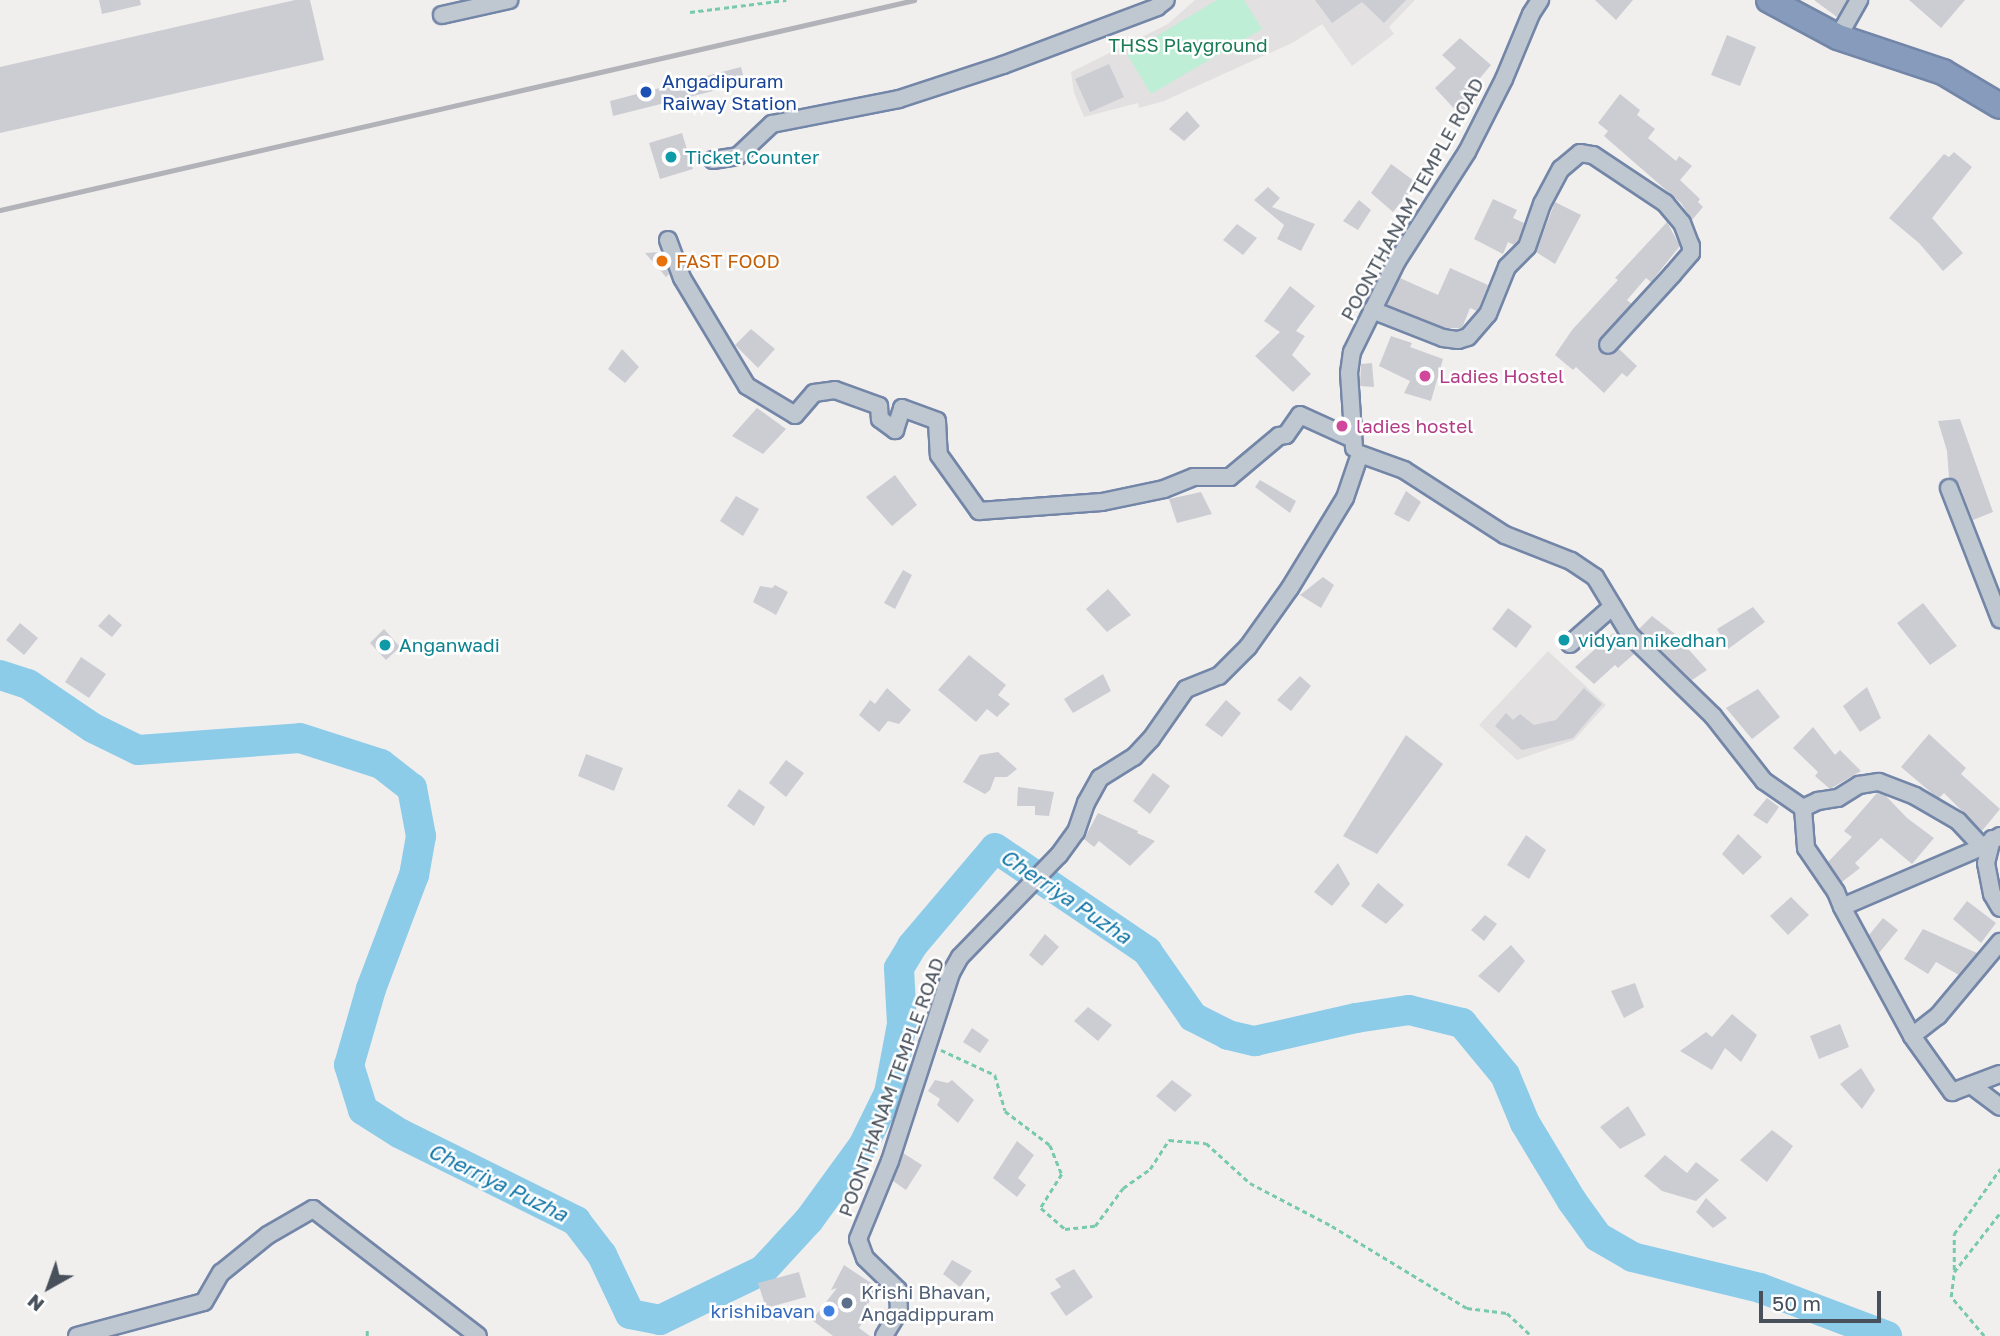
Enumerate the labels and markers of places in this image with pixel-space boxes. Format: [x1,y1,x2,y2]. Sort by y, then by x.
place label: Angadipuram Raiway Station [662,70,797,114]
marker: Angadipuram Raiway Station [636,82,656,102]
place label: Ticket Counter [685,146,819,168]
marker: Ticket Counter [663,149,679,165]
place label: FAST FOOD [676,250,780,272]
marker: FAST FOOD [654,253,670,269]
place label: Ladies Hostel [1439,365,1564,387]
marker: Ladies Hostel [1417,368,1433,384]
place label: ladies hostel [1356,415,1473,437]
marker: ladies hostel [1334,418,1350,434]
place label: vidyan nikedhan [1578,629,1727,651]
marker: vidyan nikedhan [1556,632,1572,648]
place label: Anganwadi [399,634,500,656]
marker: Anganwadi [377,637,393,653]
place label: Krishi Bhavan, Angadippuram [861,1281,994,1325]
marker: Krishi Bhavan, Angadippuram [839,1295,855,1311]
place label: krishibavan [710,1300,815,1322]
marker: krishibavan [821,1303,837,1319]

